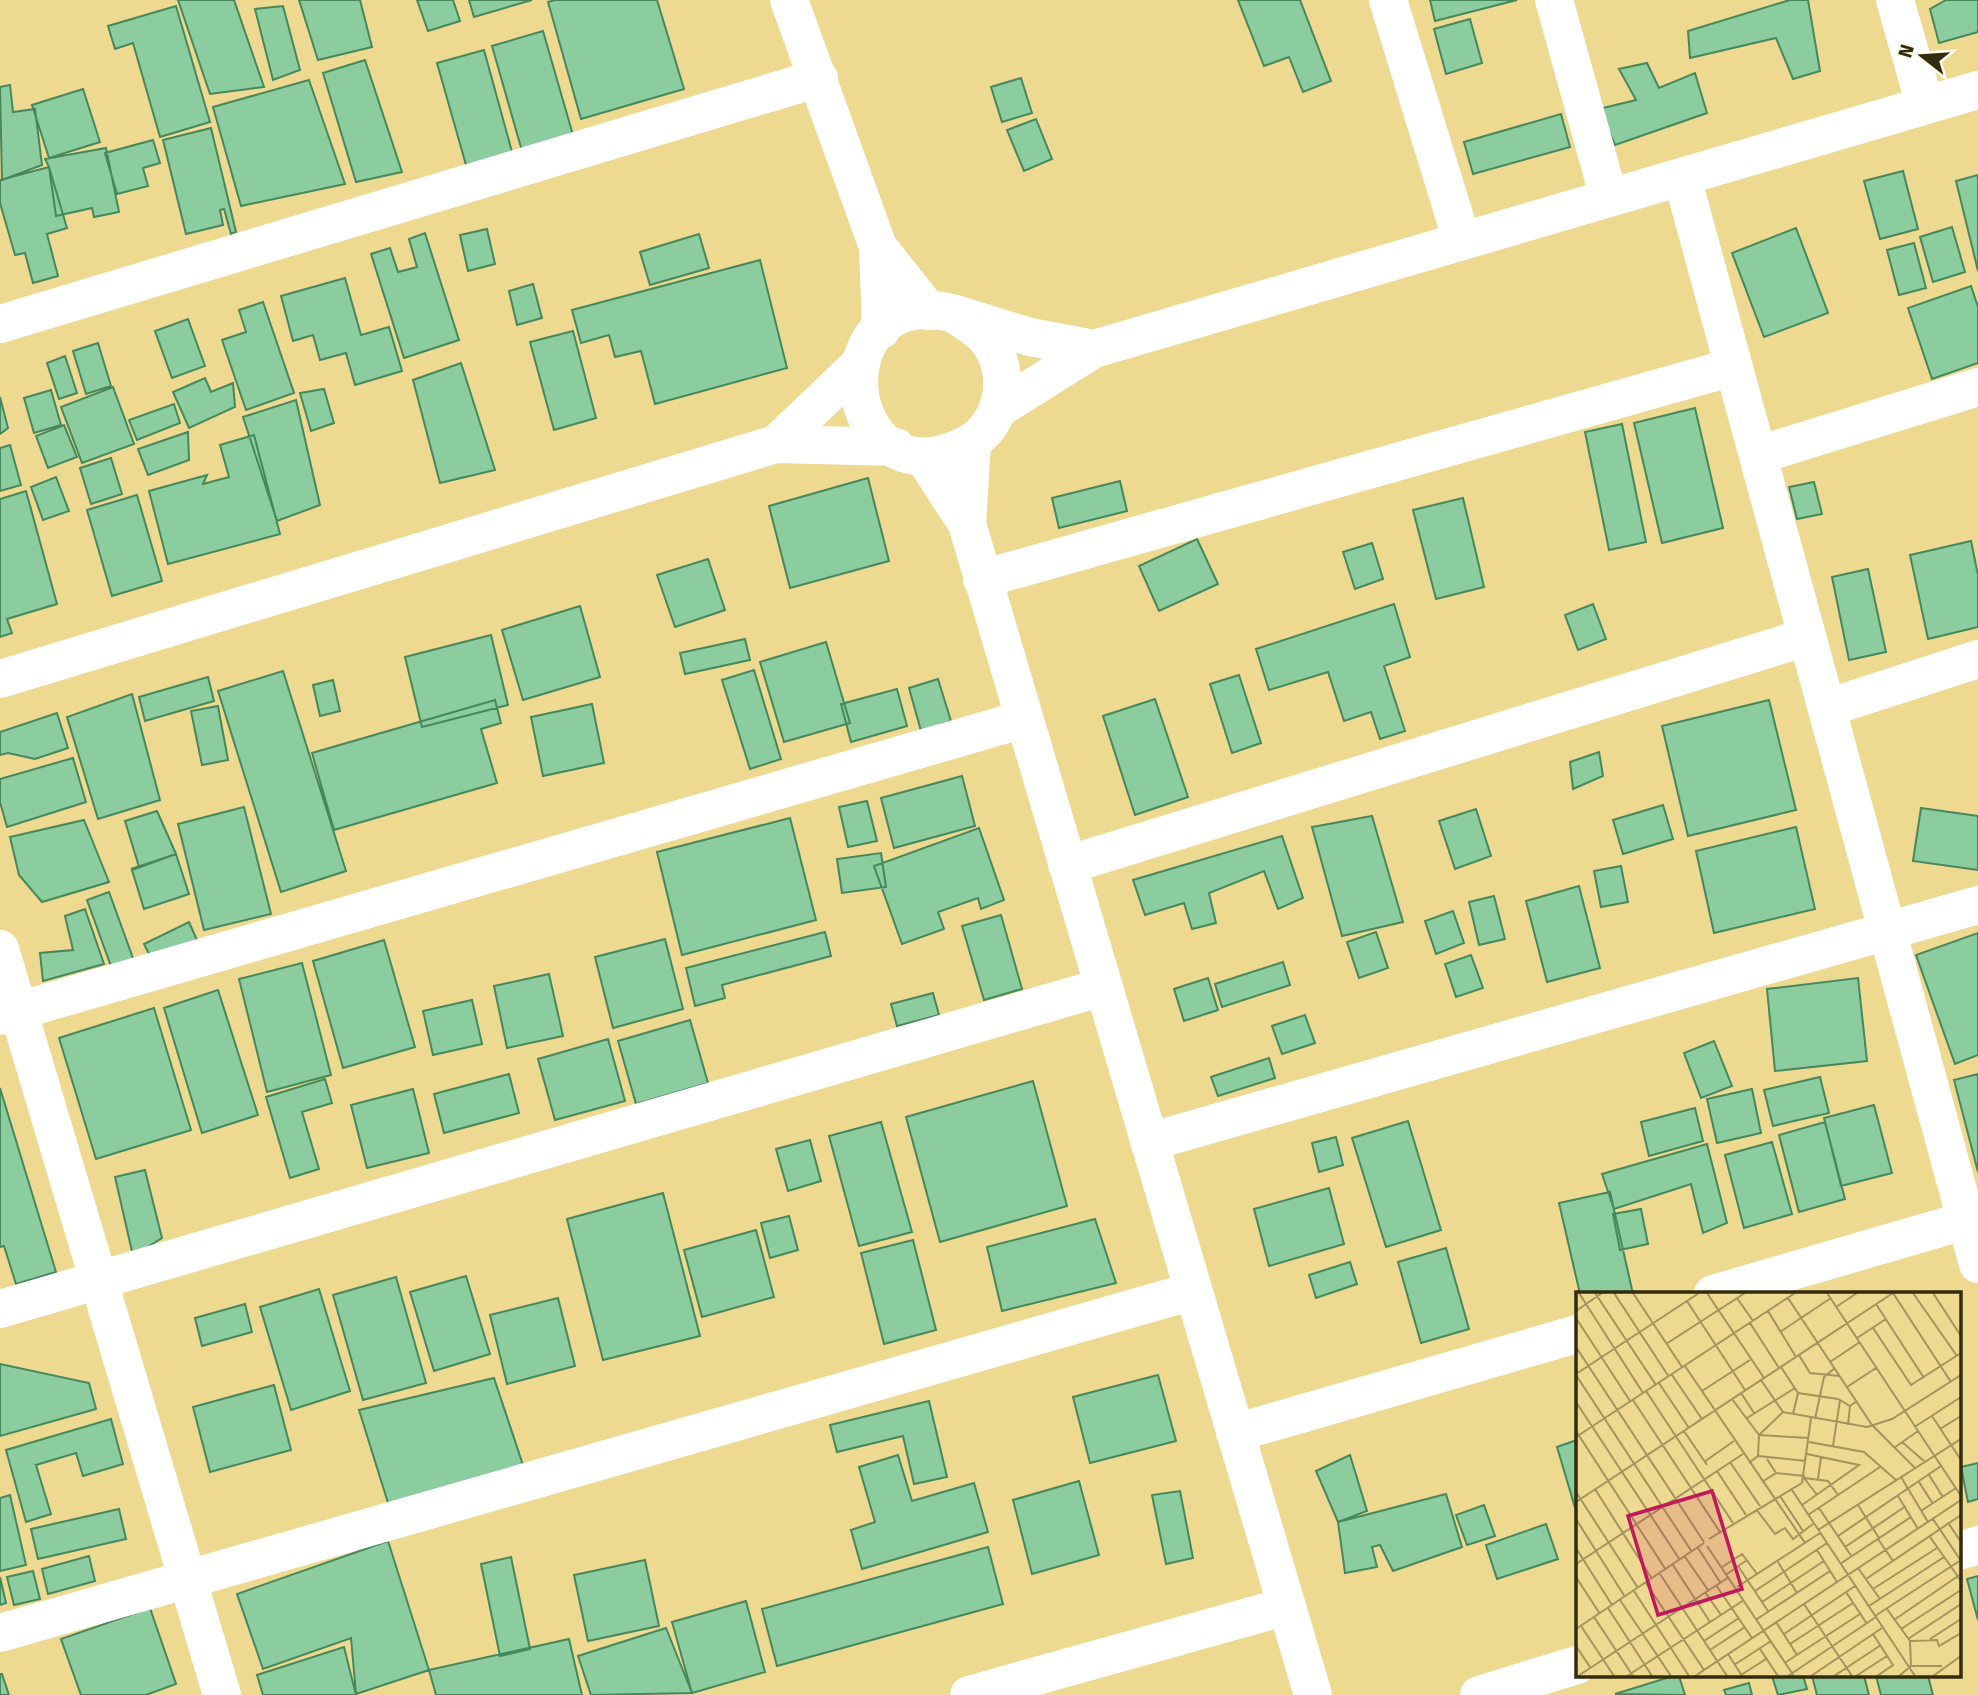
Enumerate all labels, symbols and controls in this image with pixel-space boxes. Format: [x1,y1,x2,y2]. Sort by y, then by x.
north arrow [1887,21,1957,91]
text: N [1893,42,1919,61]
inset map [1576,1292,1960,1678]

